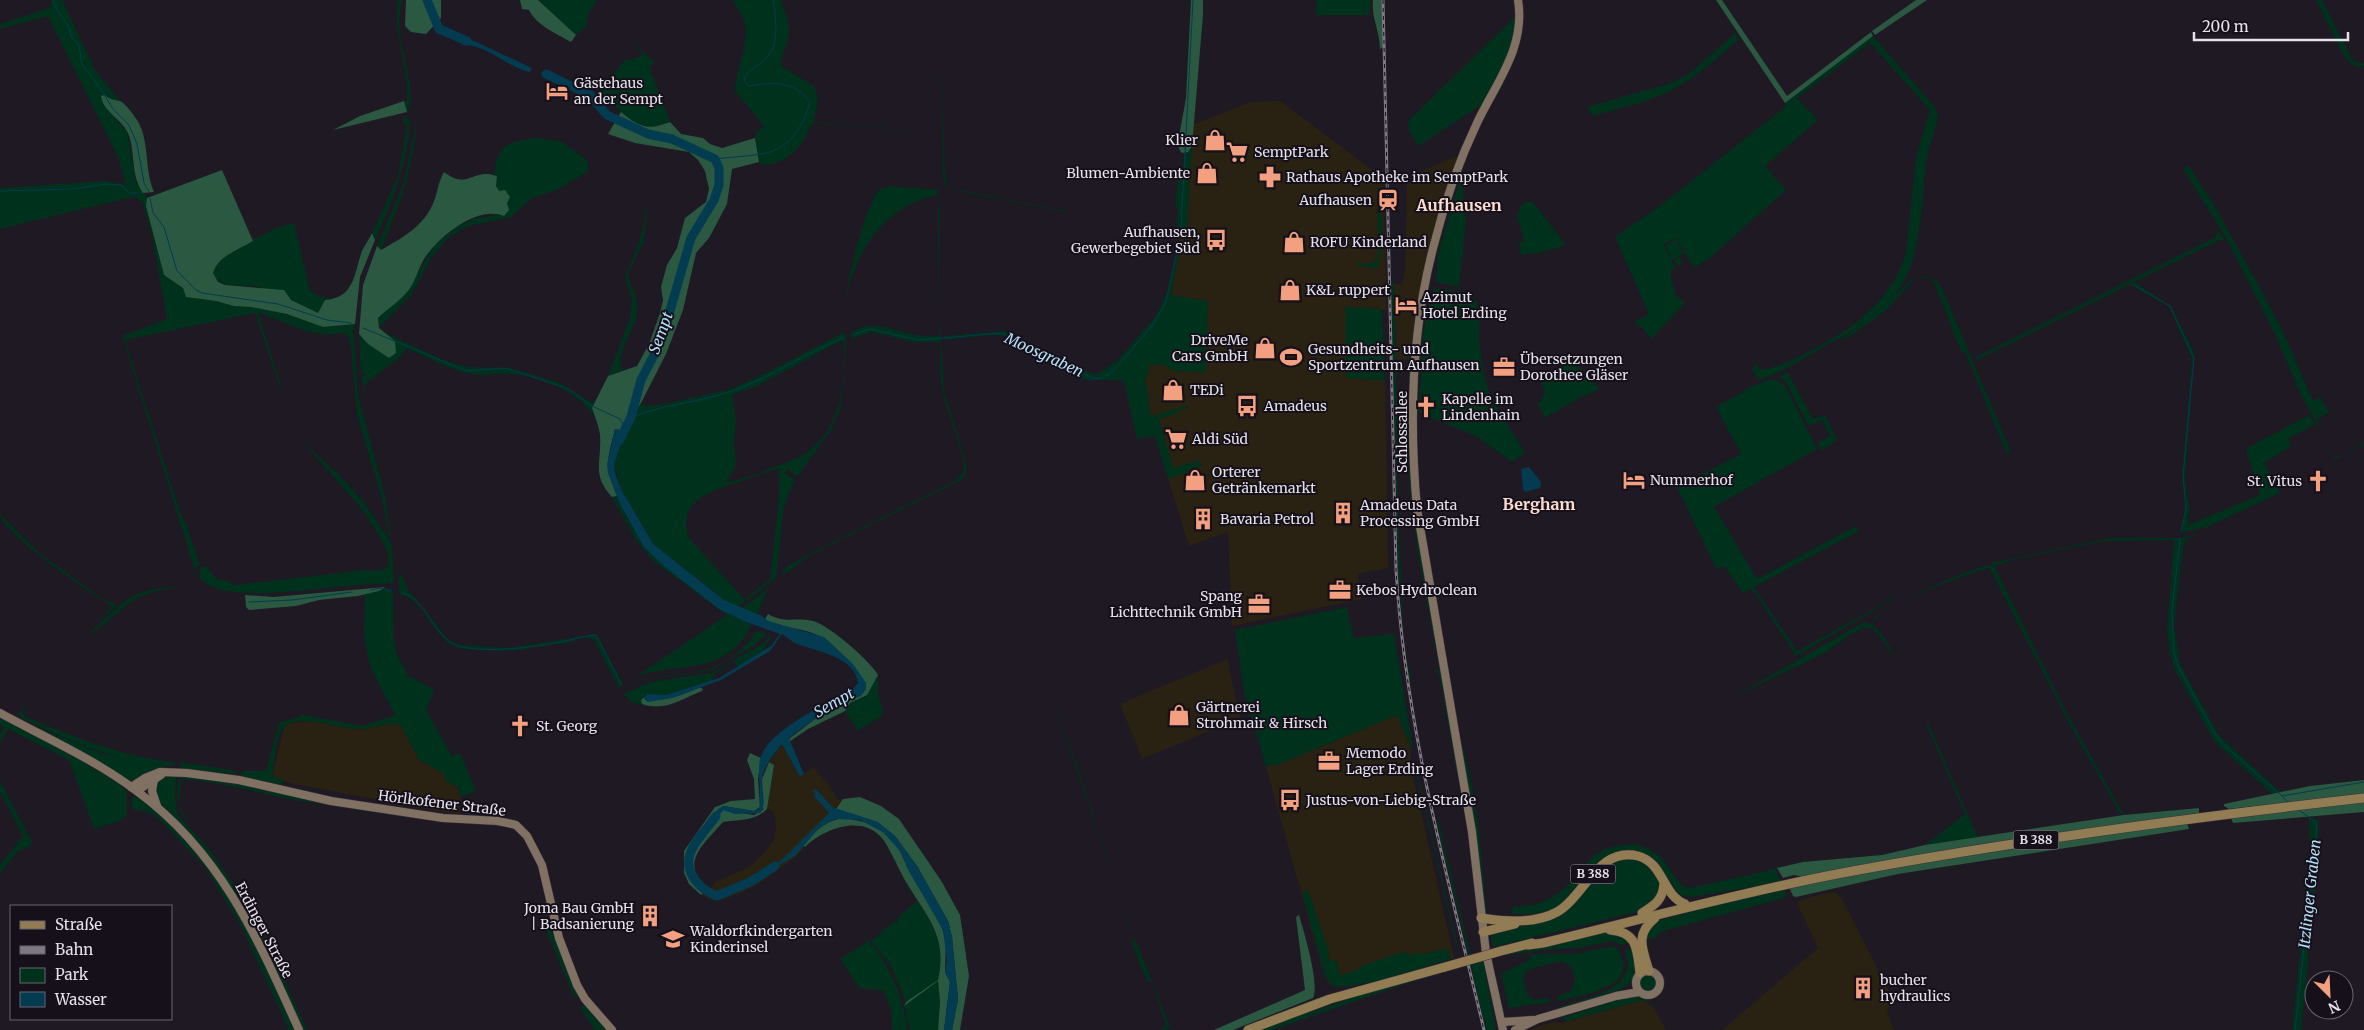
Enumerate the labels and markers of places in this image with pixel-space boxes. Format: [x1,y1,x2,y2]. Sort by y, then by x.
place label: Gästehaus an der Sempt [574,74,664,108]
hotel icon: Gästehaus an der Sempt [544,78,570,104]
shop icon: Klier [1202,127,1228,153]
place label: Klier [1165,131,1198,149]
supermarket icon: SemptPark [1224,139,1250,165]
place label: SemptPark [1254,143,1329,161]
shop icon: Blumen-Ambiente [1194,160,1220,186]
place label: Blumen-Ambiente [1066,164,1190,182]
pharmacy icon: Rathaus Apotheke im SemptPark [1257,164,1283,190]
place label: Rathaus Apotheke im SemptPark [1286,168,1508,186]
station icon: Aufhausen [1375,187,1401,213]
place label: Aufhausen [1298,191,1372,209]
place label: Aufhausen, Gewerbegebiet Süd [1071,223,1201,257]
bus stop icon: Aufhausen, Gewerbegebiet Süd [1203,227,1229,253]
shop icon: ROFU Kinderland [1281,229,1307,255]
place label: ROFU Kinderland [1310,233,1428,251]
shop icon: K&L ruppert [1277,277,1303,303]
place label: K&L ruppert [1306,281,1390,299]
place label: Azimut Hotel Erding [1421,288,1507,322]
hotel icon: Azimut Hotel Erding [1393,292,1419,318]
place label: DriveMe Cars GmbH [1172,331,1248,365]
shop icon: DriveMe Cars GmbH [1252,335,1278,361]
place label: Gesundheits- und Sportzentrum Aufhausen [1308,340,1479,374]
sports icon: Gesundheits- und Sportzentrum Aufhausen [1278,344,1304,370]
place label: Übersetzungen Dorothee Gläser [1520,350,1628,384]
office icon: Übersetzungen Dorothee Gläser [1491,354,1517,380]
shop icon: TEDi [1160,377,1186,403]
place label: TEDi [1190,381,1224,399]
place label: Kapelle im Lindenhain [1442,390,1520,424]
bus stop icon: Amadeus [1234,393,1260,419]
church icon: Kapelle im Lindenhain [1413,394,1439,420]
place label: Amadeus [1263,397,1327,415]
supermarket icon: Aldi Süd [1163,426,1189,452]
place label: Aldi Süd [1191,430,1249,448]
place label: Orterer Getränkemarkt [1212,463,1316,497]
shop icon: Orterer Getränkemarkt [1182,467,1208,493]
hotel icon: Nummerhof [1621,467,1647,493]
church icon: St. Vitus [2305,468,2331,494]
place label: Nummerhof [1650,471,1734,489]
place label: St. Vitus [2247,472,2302,490]
place label: Amadeus Data Processing GmbH [1359,496,1480,530]
building icon: Amadeus Data Processing GmbH [1330,500,1356,526]
building icon: Bavaria Petrol [1190,506,1216,532]
place label: Bavaria Petrol [1220,510,1315,528]
office icon: Kebos Hydroclean [1327,577,1353,603]
place label: Kebos Hydroclean [1356,581,1477,599]
place label: Spang Lichttechnik GmbH [1110,587,1243,621]
office icon: Spang Lichttechnik GmbH [1246,591,1272,617]
place label: Gärtnerei Strohmair & Hirsch [1196,698,1327,732]
shop icon: Gärtnerei Strohmair & Hirsch [1166,702,1192,728]
church icon: St. Georg [507,713,533,739]
place label: St. Georg [536,717,598,735]
place label: Memodo Lager Erding [1346,744,1434,778]
office icon: Memodo Lager Erding [1316,748,1342,774]
bus stop icon: Justus-von-Liebig-Straße [1277,787,1303,813]
place label: Justus-von-Liebig-Straße [1305,791,1476,809]
place label: Joma Bau GmbH | Badsanierung [523,899,635,933]
building icon: Joma Bau GmbH | Badsanierung [637,903,663,929]
place label: Waldorfkindergarten Kinderinsel [689,922,833,956]
school or university icon: Waldorfkindergarten Kinderinsel [660,926,686,952]
place label: bucher hydraulics [1879,971,1950,1005]
building icon: bucher hydraulics [1850,975,1876,1001]

